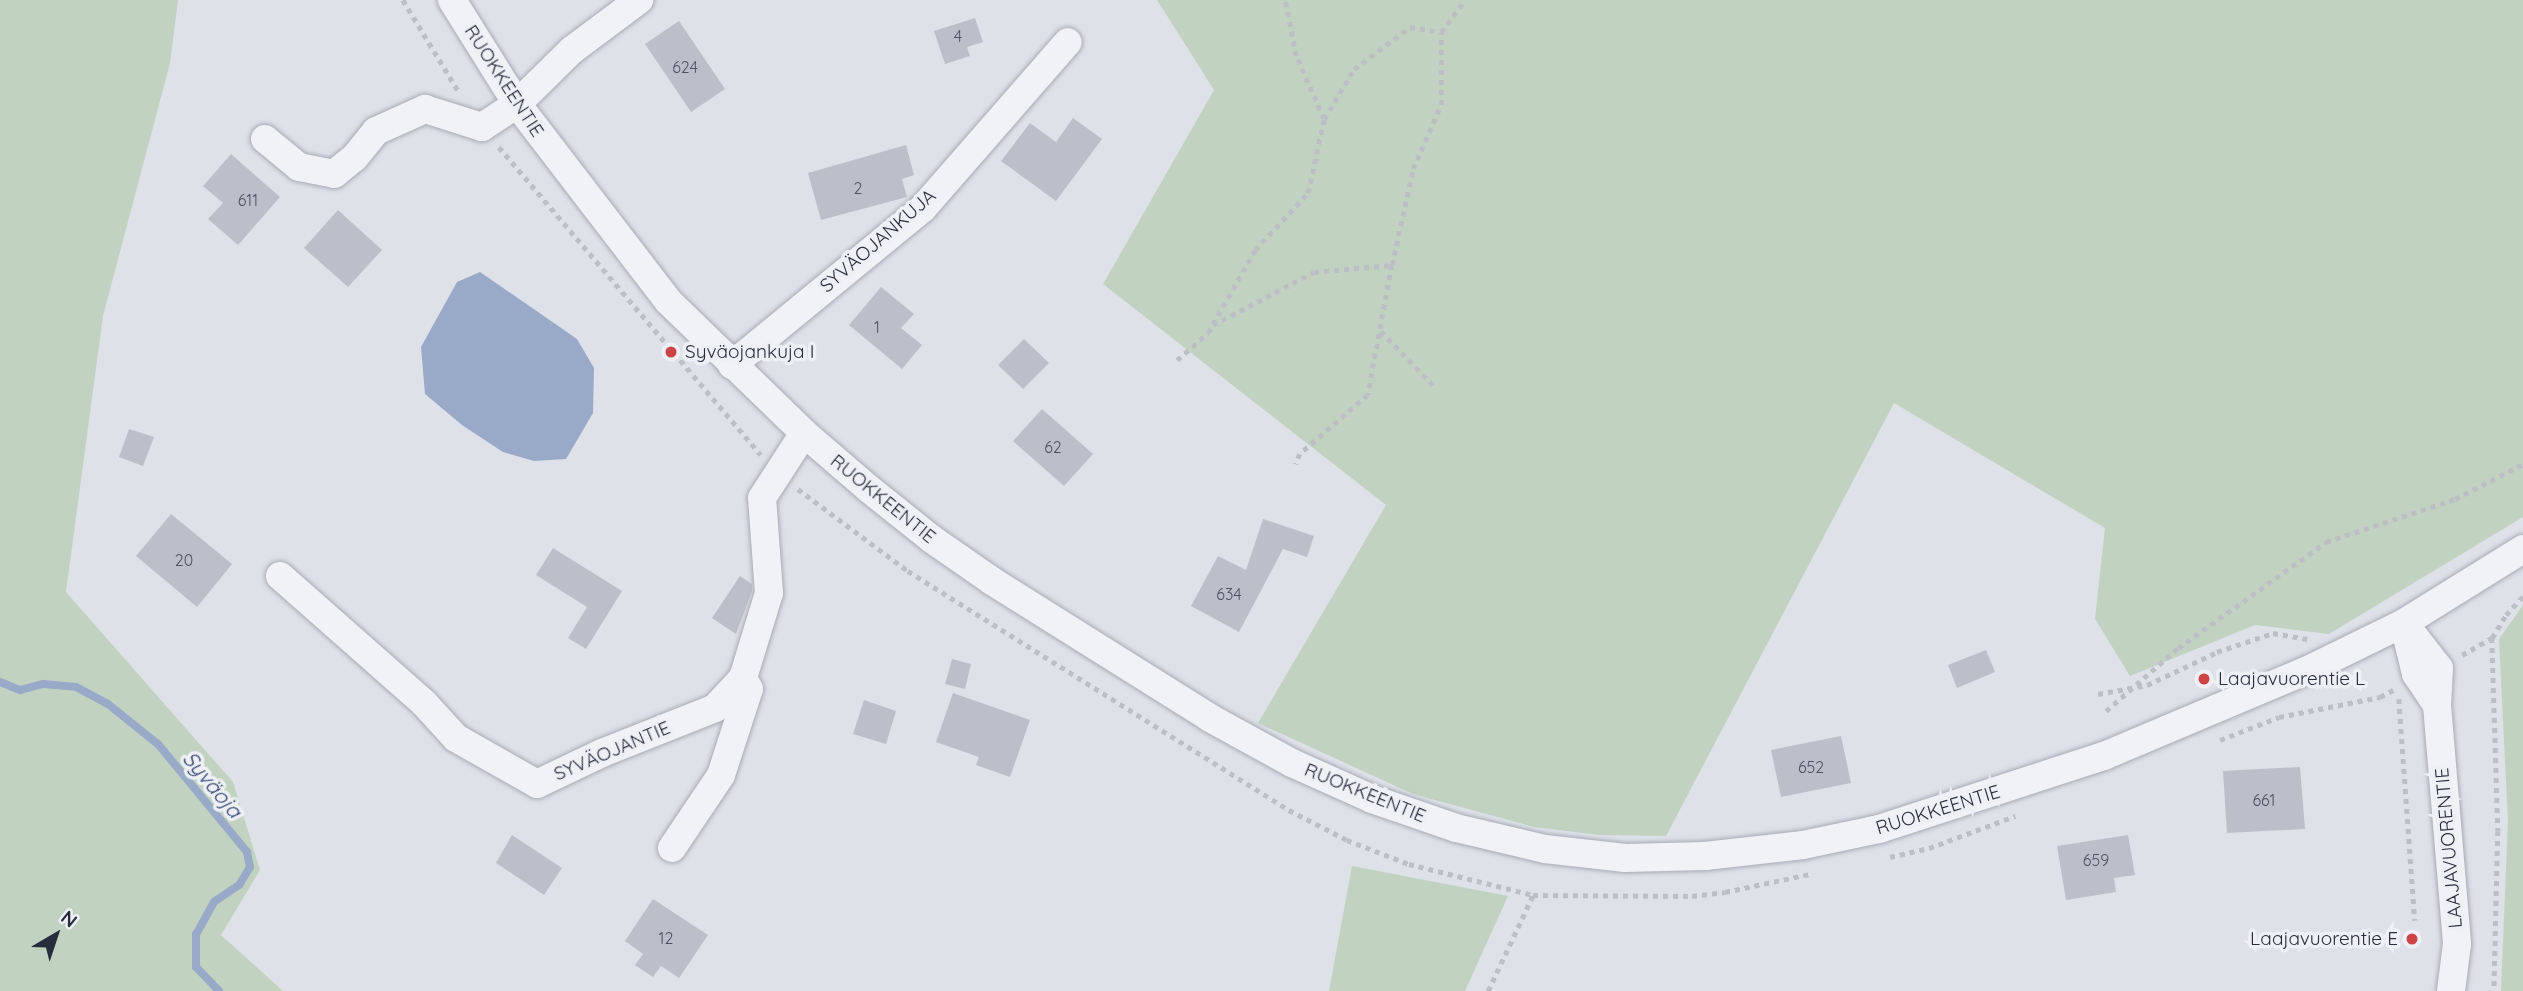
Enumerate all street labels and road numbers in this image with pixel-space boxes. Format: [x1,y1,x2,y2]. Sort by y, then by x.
street label: RUOKKEENTIE [459,21,549,141]
street label: SYVÄOJANKUJA [816,185,940,297]
street label: RUOKKEENTIE [826,450,940,548]
street label: SYVÄOJANTIE [551,716,673,786]
street label: RUOKKEENTIE [1301,758,1429,828]
street label: LAAJAVUORENTIE [2431,767,2467,929]
street label: RUOKKEENTIE [1873,780,2003,840]

